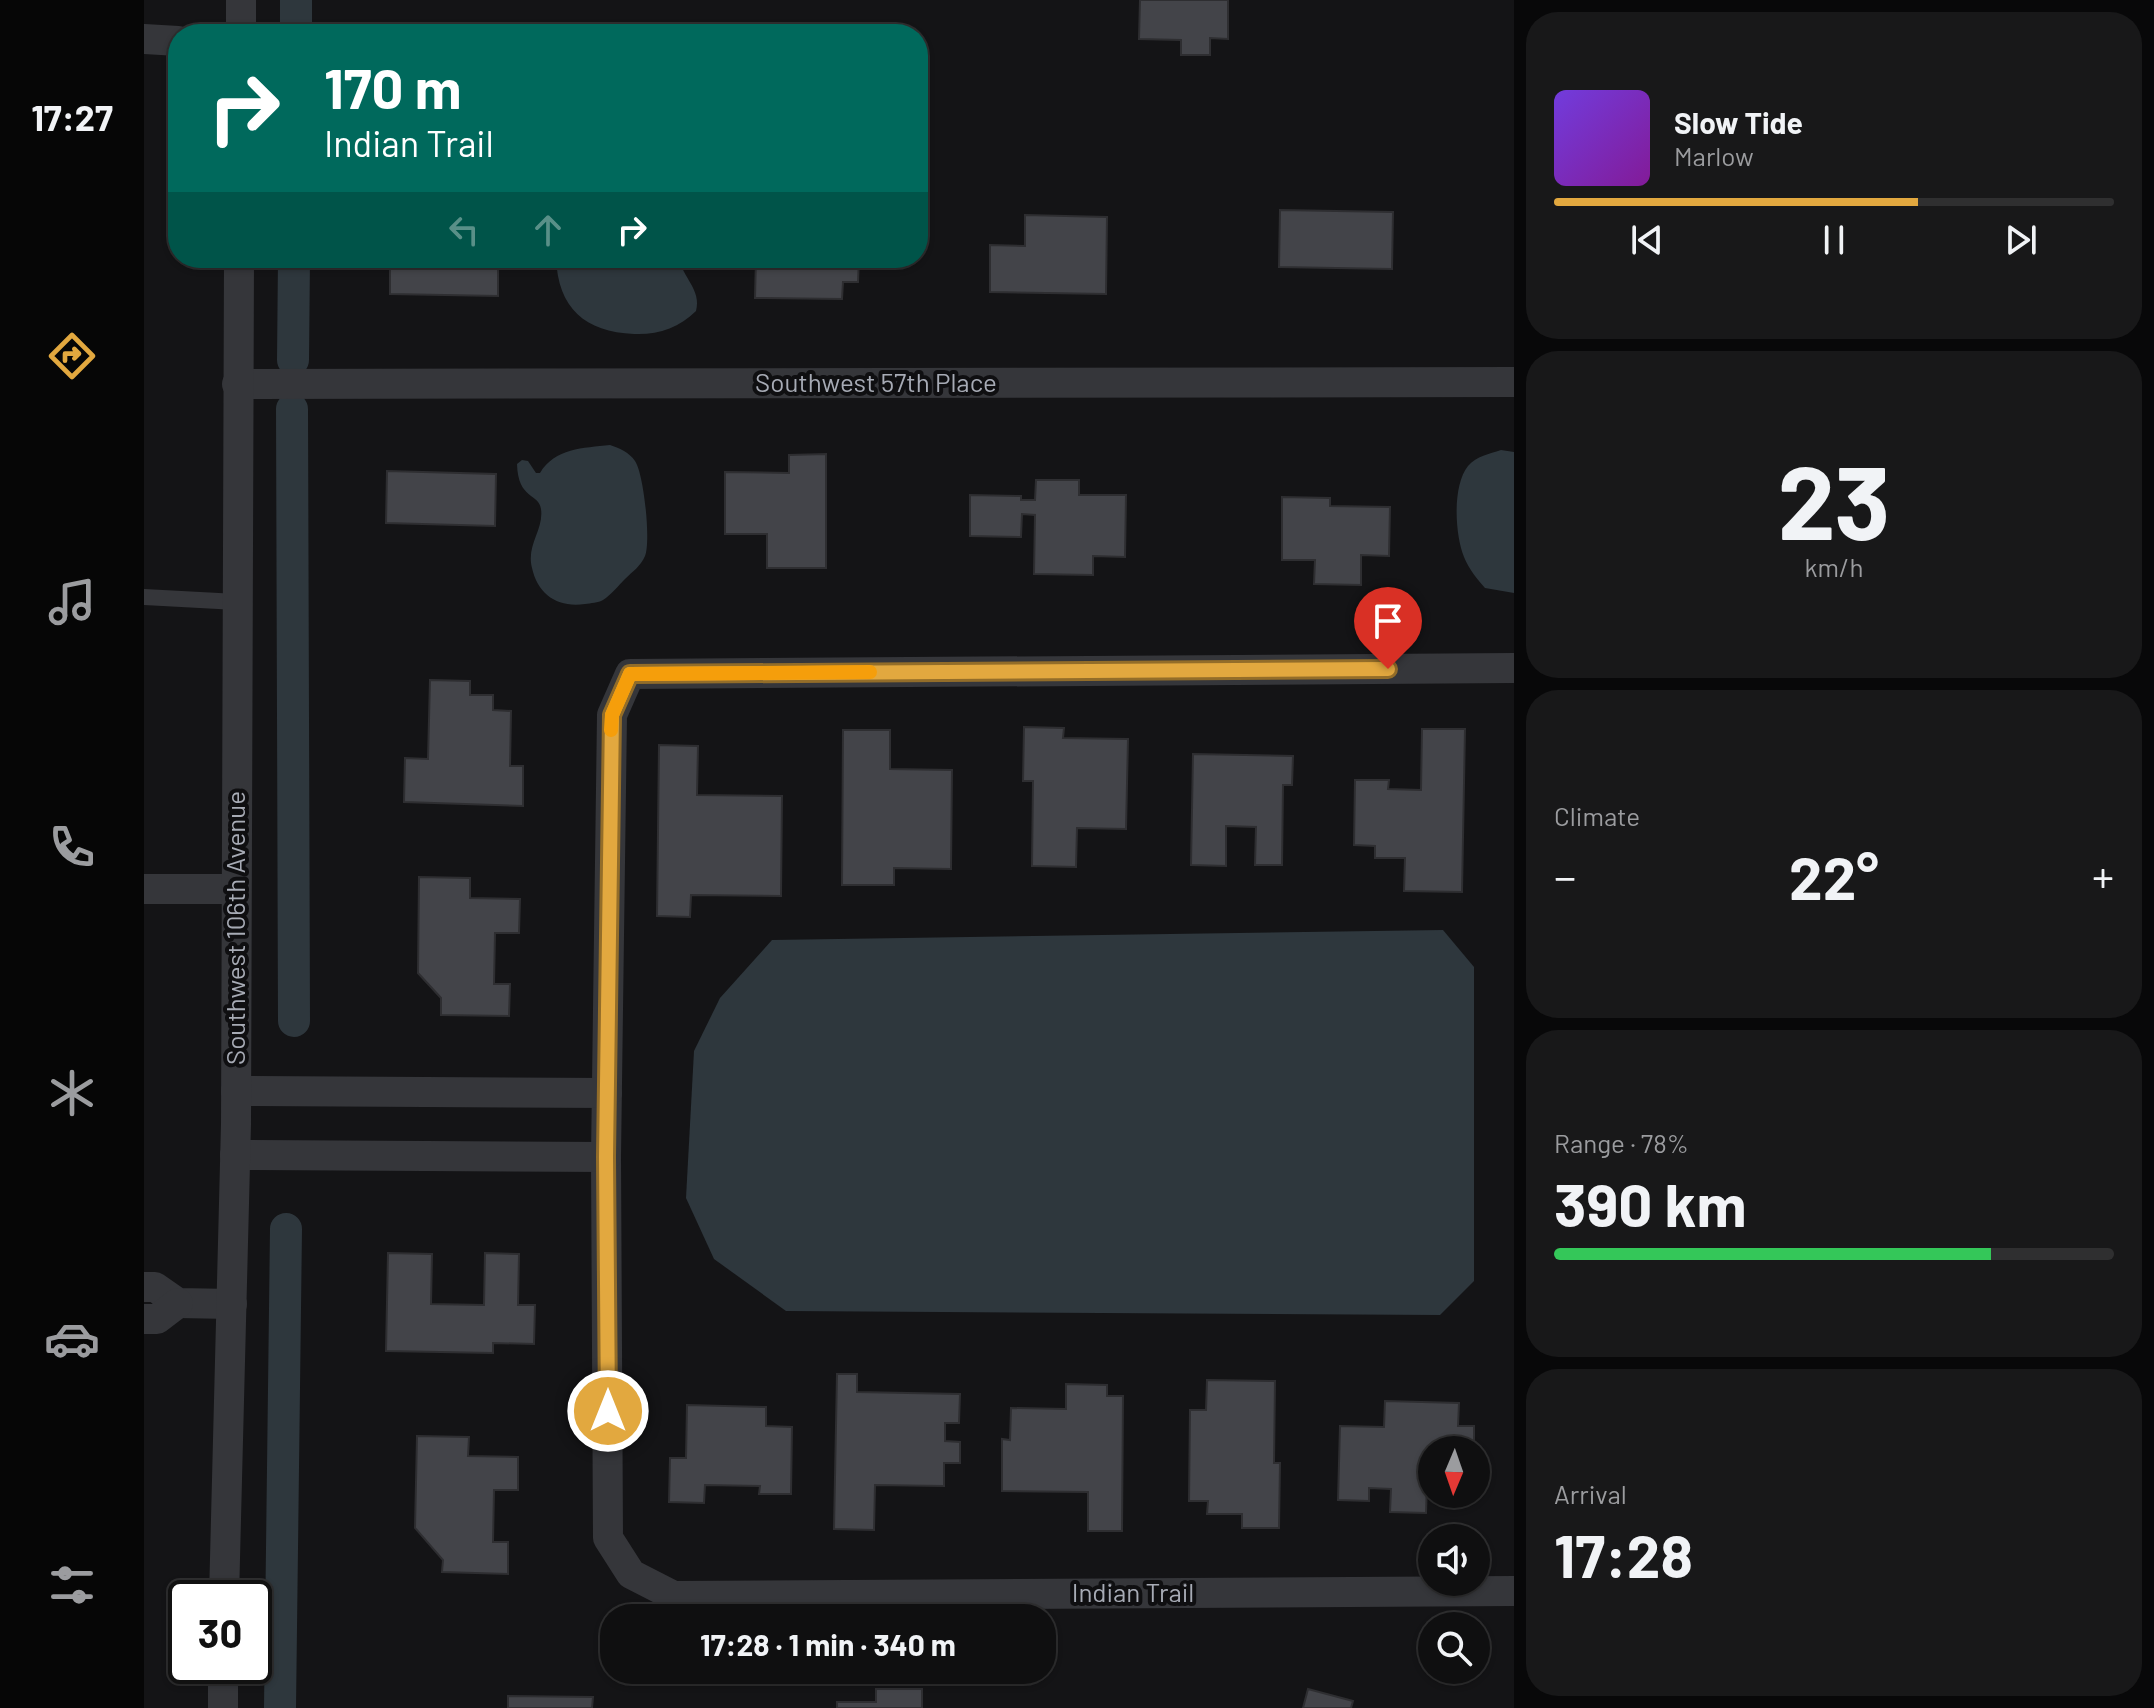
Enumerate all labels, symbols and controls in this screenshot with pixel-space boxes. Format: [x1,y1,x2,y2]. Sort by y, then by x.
text: 170 m [324,53,461,120]
icon: right [192,56,296,160]
text: 17:27 [31,95,113,138]
text: Slow Tide [1674,104,1803,140]
text: Indian Trail [324,121,494,164]
text: Marlow [1674,140,1754,171]
icon: left [442,208,486,252]
icon: ahead [526,208,570,252]
icon: right [610,208,654,252]
icon: previous [1625,218,1669,262]
icon: pause [1812,218,1856,262]
icon: next [1999,218,2043,262]
icon: directions [44,328,100,384]
street label: Southwest 57th Place [755,366,997,397]
text: 23 [1778,436,1890,561]
text: km/h [1805,551,1863,582]
icon: music [44,574,100,630]
pin [1354,587,1422,669]
icon: arrive [1366,599,1410,643]
street label: Southwest 106th Avenue [219,791,250,1065]
text: Climate [1554,800,1640,831]
icon: phone [44,819,100,875]
text: 22° [1789,840,1879,912]
text: − [1554,849,1576,902]
text: + [2092,849,2114,902]
icon: climate [44,1065,100,1121]
text: Range · 78% [1554,1127,1689,1158]
text: 390 km [1554,1167,1747,1239]
icon: car [44,1311,100,1367]
position arrow [566,1369,650,1453]
north arrow [1418,1436,1490,1508]
map controls [1418,1436,1490,1684]
text: Arrival [1554,1478,1627,1509]
text: 17:28 [1554,1518,1693,1590]
button: sound [1418,1524,1490,1596]
icon: filters [44,1557,100,1613]
street label: Indian Trail [1072,1576,1194,1607]
speed limit sign: 30 [168,1580,272,1684]
button: search [1418,1612,1490,1684]
text: 17:28 · 1 min · 340 m [700,1626,956,1662]

